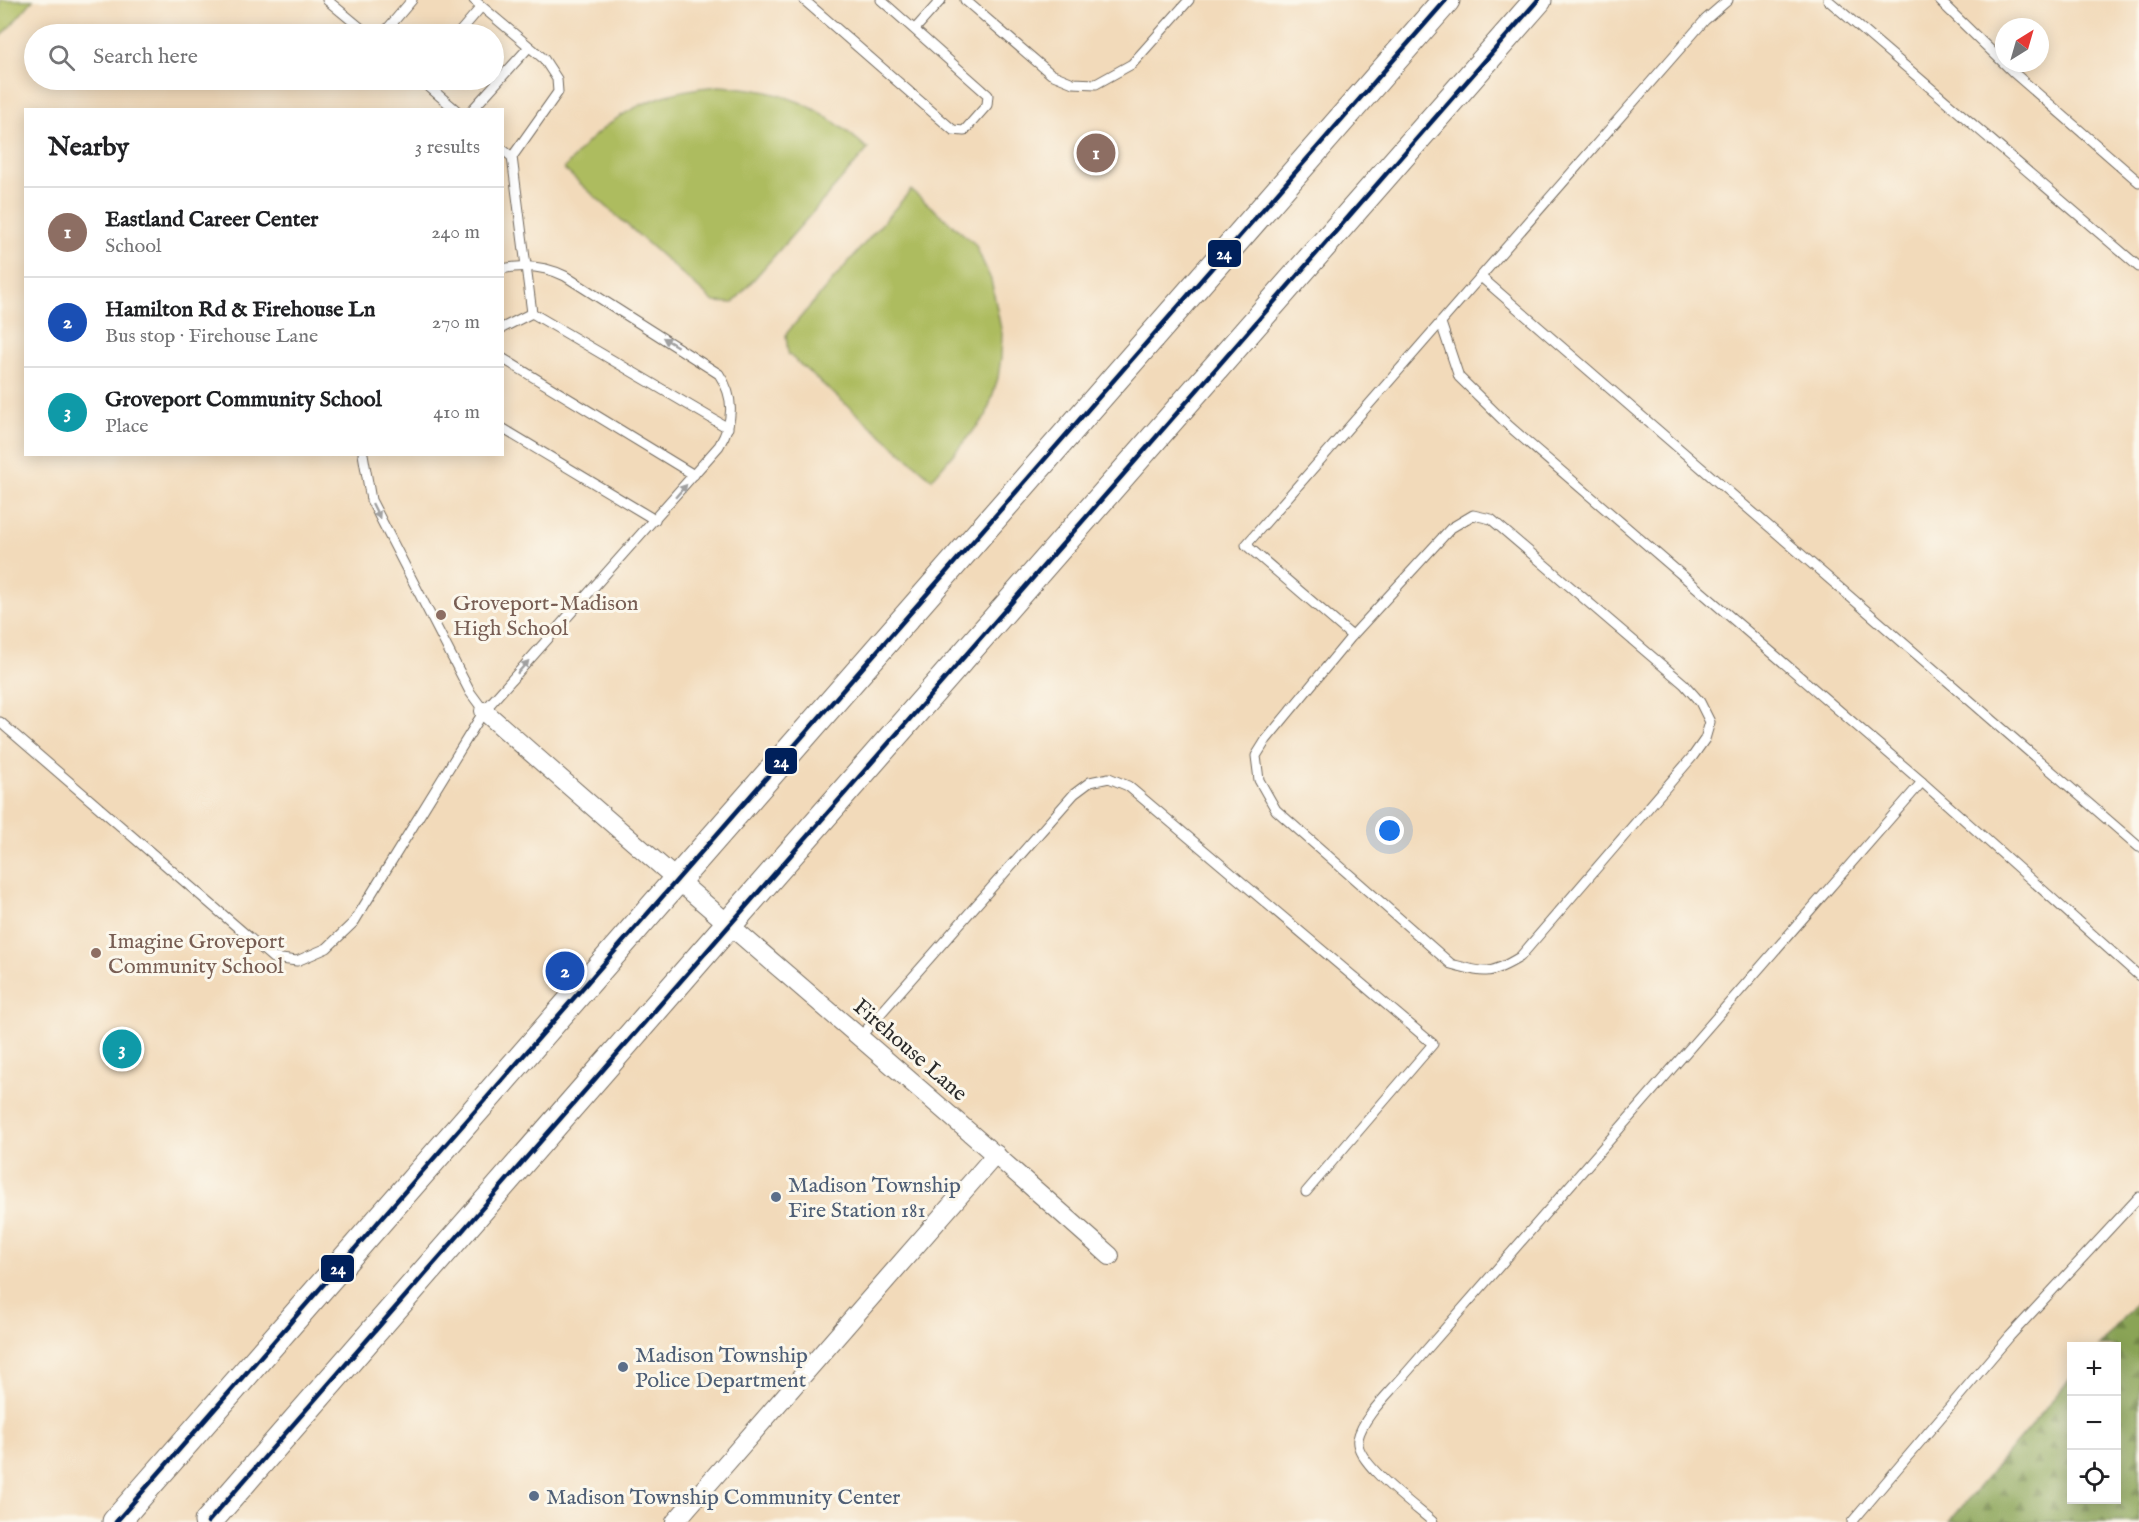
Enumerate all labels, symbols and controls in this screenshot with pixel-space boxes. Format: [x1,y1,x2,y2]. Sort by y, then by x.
north arrow [1995,18,2049,72]
search box [24,24,504,90]
icon: search [45,41,78,74]
text: Search here [93,43,198,71]
pin: 1 [1076,130,1116,176]
text: Nearby [48,131,129,164]
text: 3 results [415,135,480,160]
text: Eastland Career Center [105,206,318,234]
text: 1 [64,220,71,245]
text: 240 m [431,220,480,245]
text: School [105,234,161,259]
line badge: 24 [1207,239,1242,268]
text: 24 [1216,245,1233,265]
text: Hamilton Rd & Firehouse Ln [105,296,375,324]
text: 2 [63,310,72,335]
text: 270 m [432,310,480,335]
text: Bus stop · Firehouse Lane [105,324,318,349]
one-way arrow [662,336,679,347]
text: Groveport Community School [105,386,382,414]
text: 3 [64,400,71,425]
text: 410 m [433,400,480,425]
text: Place [105,414,148,439]
one-way arrow [674,483,688,498]
one-way arrow [371,503,381,520]
place label: Groveport-Madison High School [453,590,639,643]
marker: Groveport-Madison High School [434,608,448,622]
one-way arrow [516,660,530,675]
line badge: 24 [764,747,798,775]
text: 24 [773,753,790,773]
your location [1375,816,1404,845]
place label: Imagine Groveport Community School [108,928,285,981]
marker: Imagine Groveport Community School [89,946,103,960]
pin: 2 [546,948,584,994]
street label: Firehouse Lane [847,993,973,1108]
pin: 3 [102,1026,142,1072]
place label: Madison Township Fire Station 181 [788,1172,961,1225]
marker: Madison Township Fire Station 181 [769,1190,783,1204]
line badge: 24 [320,1254,355,1283]
text: 24 [330,1260,347,1280]
place label: Madison Township Police Department [635,1342,808,1395]
map controls [2067,1342,2121,1504]
button: + [2067,1342,2121,1396]
marker: Madison Township Police Department [616,1360,630,1374]
button: − [2067,1396,2121,1450]
button: locate [2067,1450,2121,1504]
place label: Madison Township Community Center [546,1484,900,1512]
marker: Madison Township Community Center [527,1489,541,1503]

